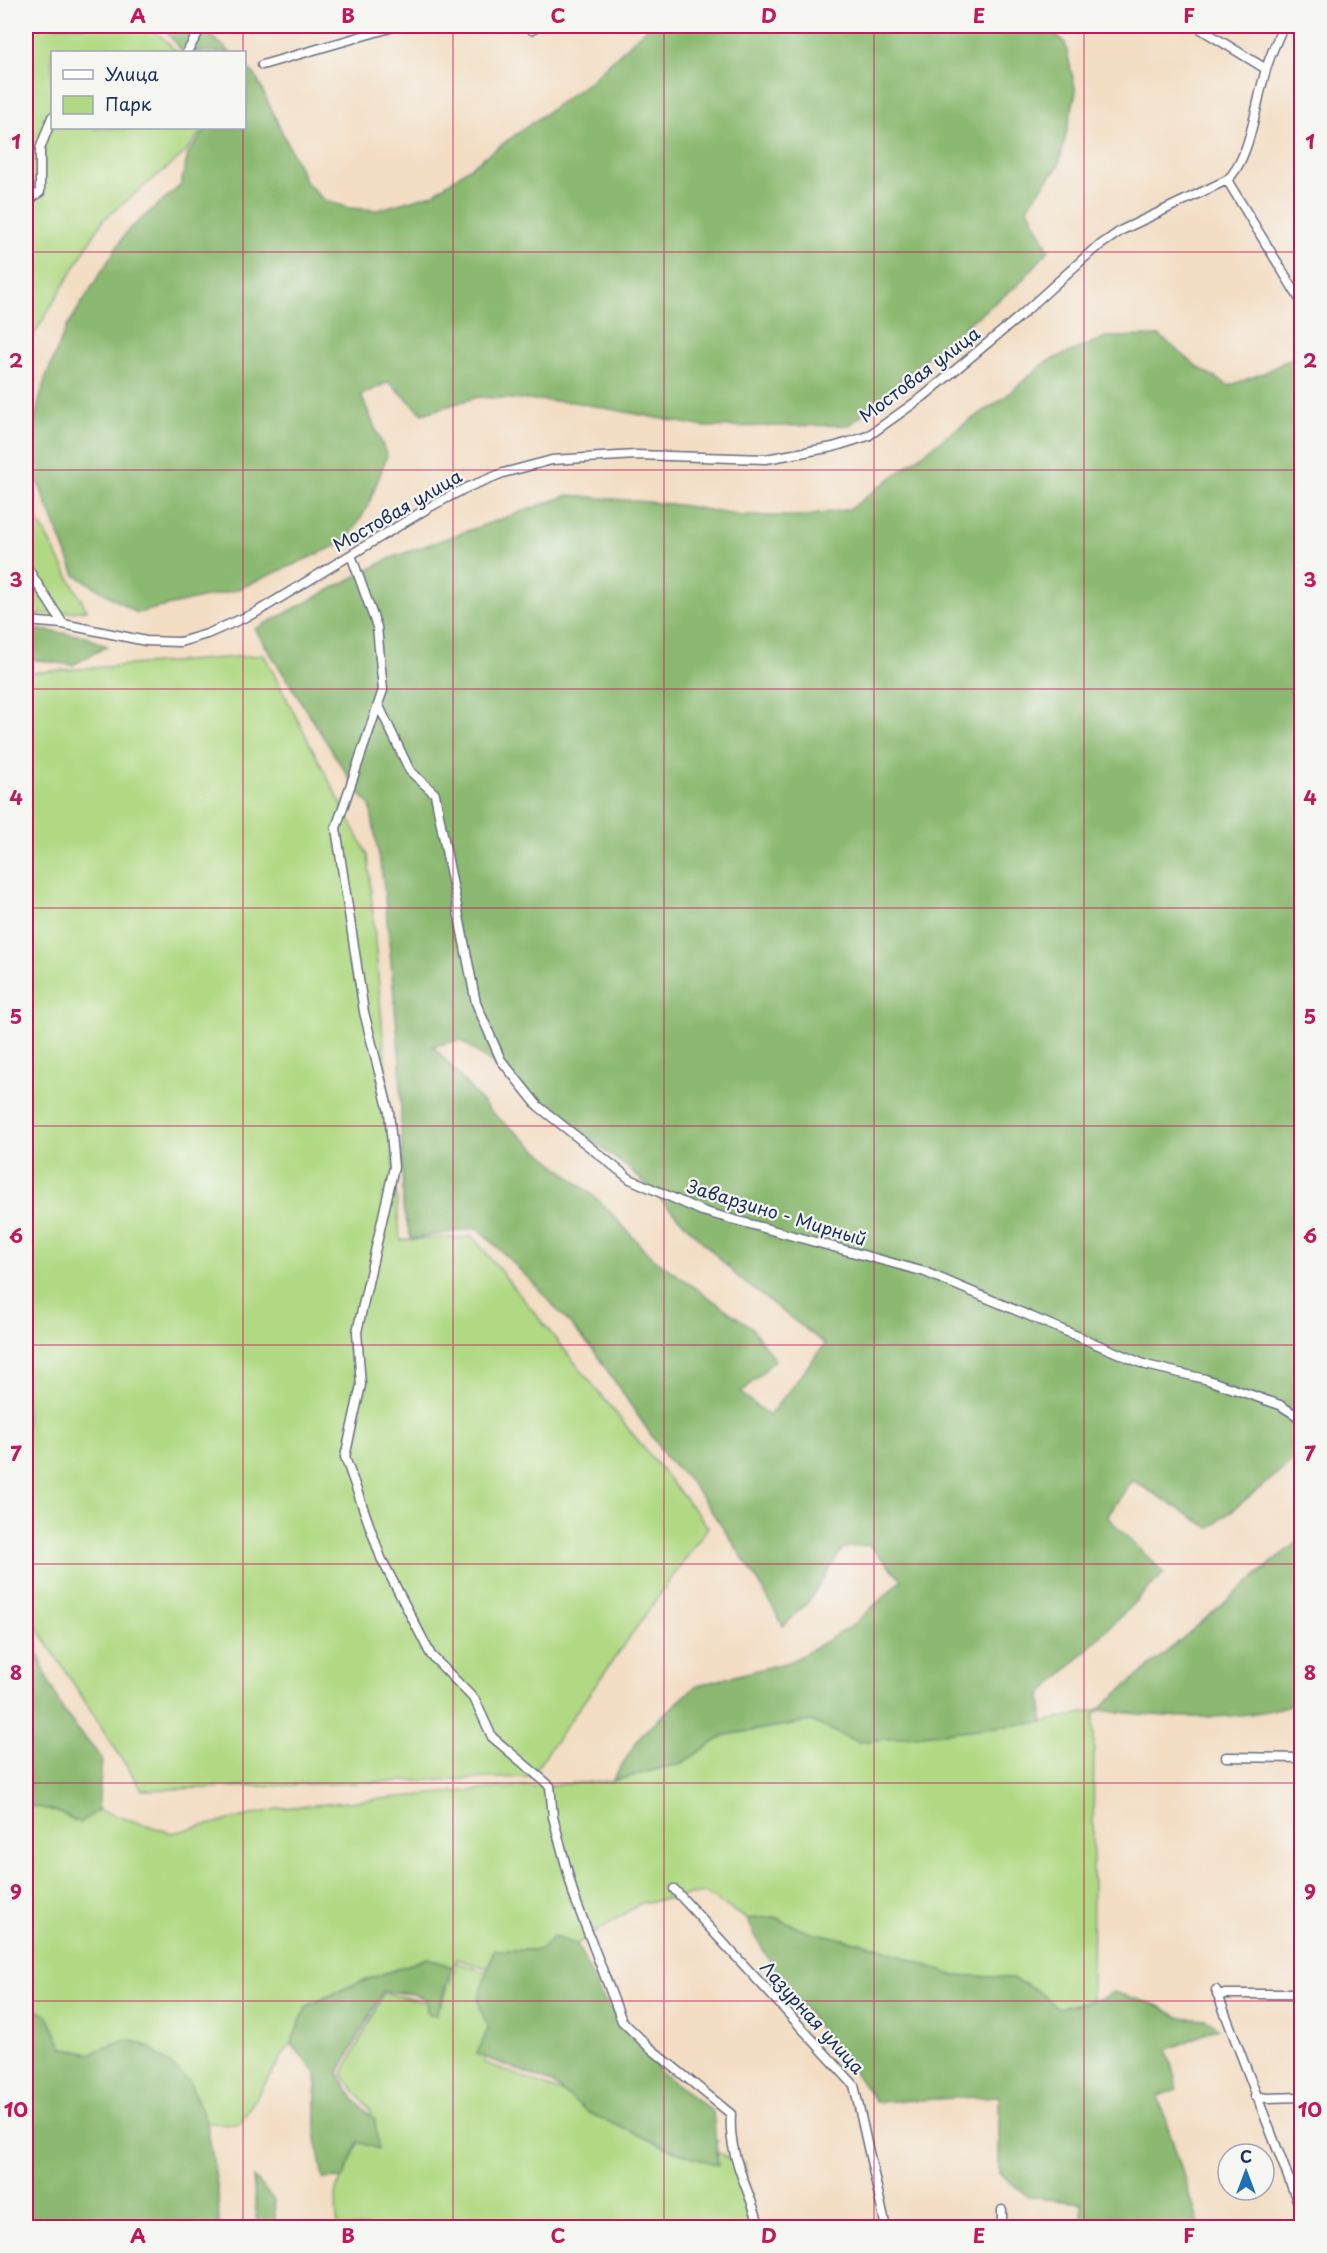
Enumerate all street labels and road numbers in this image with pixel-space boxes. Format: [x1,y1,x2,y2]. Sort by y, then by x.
street label: Мостовая улица [853,319,986,429]
street label: Мостовая улица [327,462,467,558]
street label: Заварзино - Мирный [684,1172,870,1252]
street label: Лазурная улица [755,1954,872,2080]

